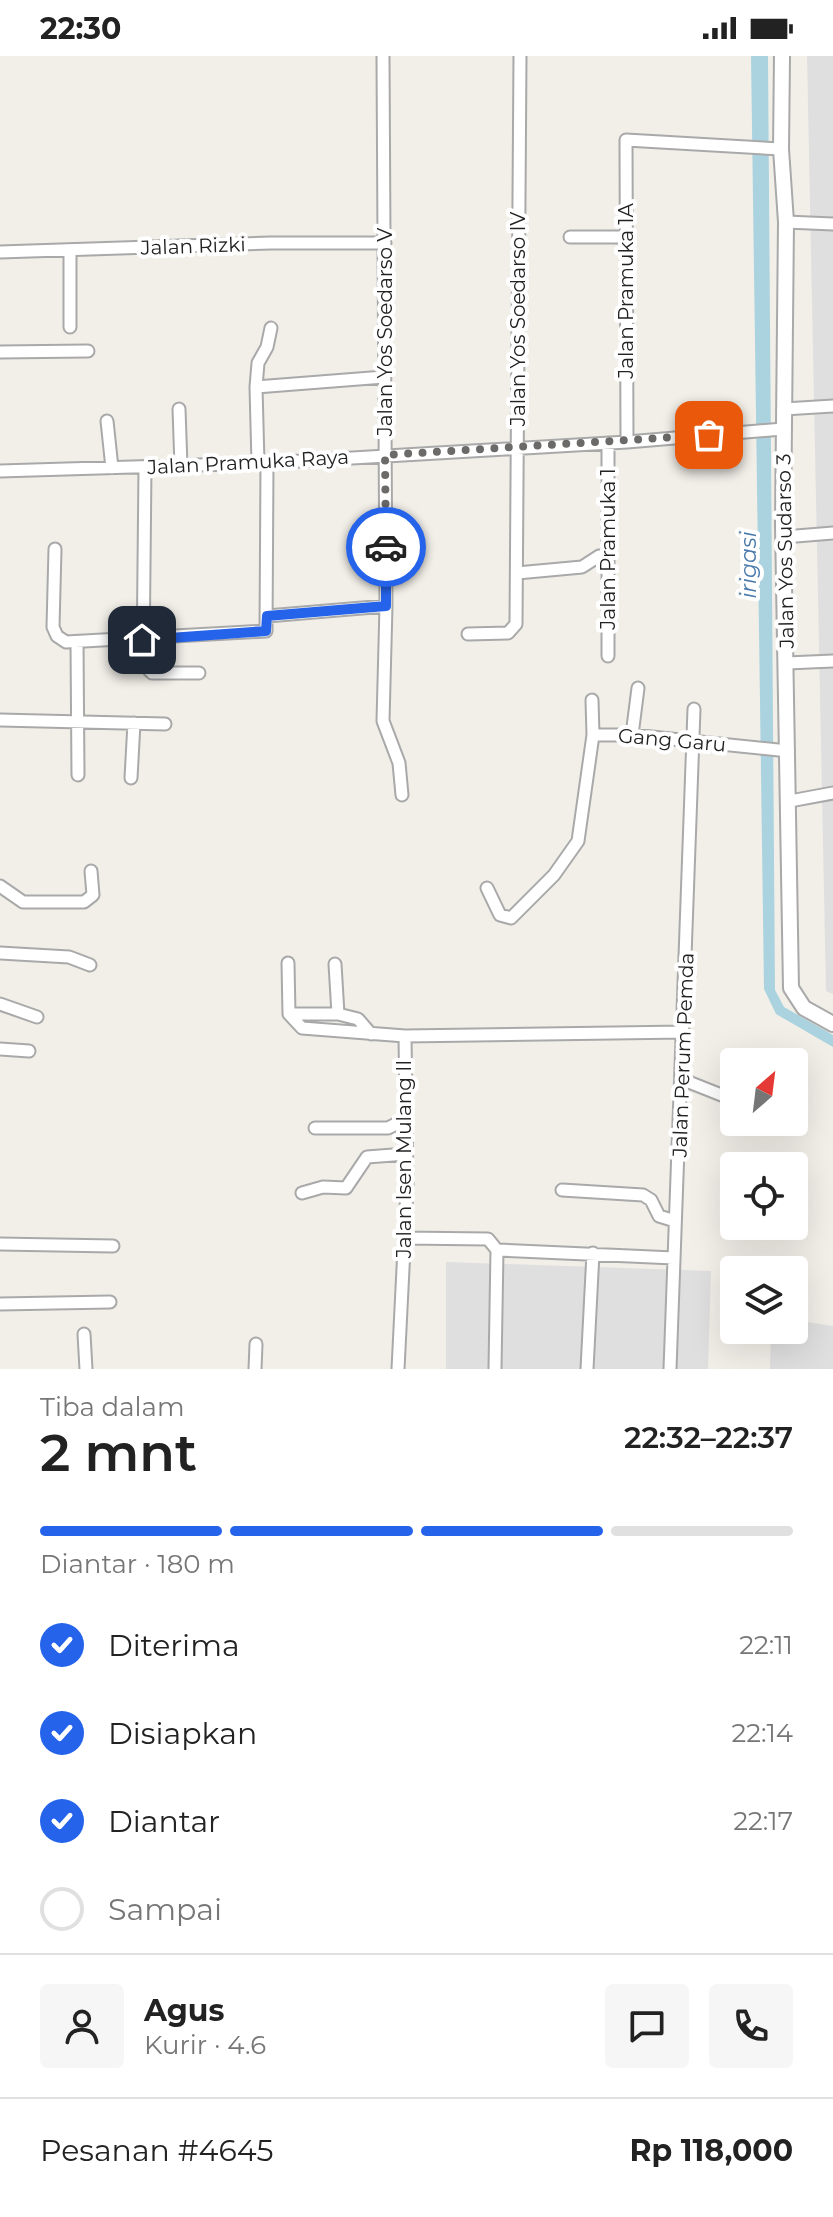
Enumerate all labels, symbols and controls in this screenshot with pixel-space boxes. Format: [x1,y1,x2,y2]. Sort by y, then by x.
text: 22:30 [40,10,121,47]
street label: Jalan Pramuka 1A [614,202,638,380]
street label: Jalan Yos Soedarso IV [506,212,530,427]
street label: Jalan Yos Soedarso V [373,228,397,437]
street label: Jalan Rizki [139,232,246,260]
pin [675,401,743,469]
icon: bag [687,413,731,457]
street label: Jalan Pramuka Raya [145,445,350,479]
street label: Jalan Yos Sudarso 3 [771,453,799,650]
street label: Jalan Pramuka 1 [596,468,620,631]
courier [346,507,426,587]
icon: car [364,525,408,569]
water label: irigasi [735,531,762,599]
pin [108,606,176,674]
icon: home [120,618,164,662]
street label: Gang Garu [617,723,727,757]
street label: Jalan Perum Pemda [667,952,699,1159]
north arrow [720,1048,808,1136]
map controls [720,1048,808,1344]
street label: Jalan Isen Mulang II [392,1060,416,1259]
button: locate [720,1152,808,1240]
button: layers [720,1256,808,1344]
text: Tiba dalam [40,1391,185,1423]
text: 22:32–22:37 [624,1419,793,1456]
text: 2 mnt [40,1421,197,1484]
text: Diantar · 180 m [40,1548,235,1580]
icon: check [40,1623,84,1667]
text: Diterima [108,1627,240,1664]
text: 22:11 [739,1629,793,1661]
icon: check [40,1711,84,1755]
text: Disiapkan [108,1715,257,1752]
text: 22:14 [731,1717,793,1749]
icon: check [40,1799,84,1843]
text: Diantar [108,1803,220,1840]
text: 22:17 [733,1805,793,1837]
text: Sampai [108,1891,222,1928]
button: person [40,1984,124,2068]
button: chat [605,1984,689,2068]
button: phone [709,1984,793,2068]
text: Agus [144,1992,224,2029]
text: Kurir · 4.6 [144,2029,266,2061]
text: Pesanan #4645 [40,2132,273,2169]
text: Rp 118,000 [630,2132,793,2169]

